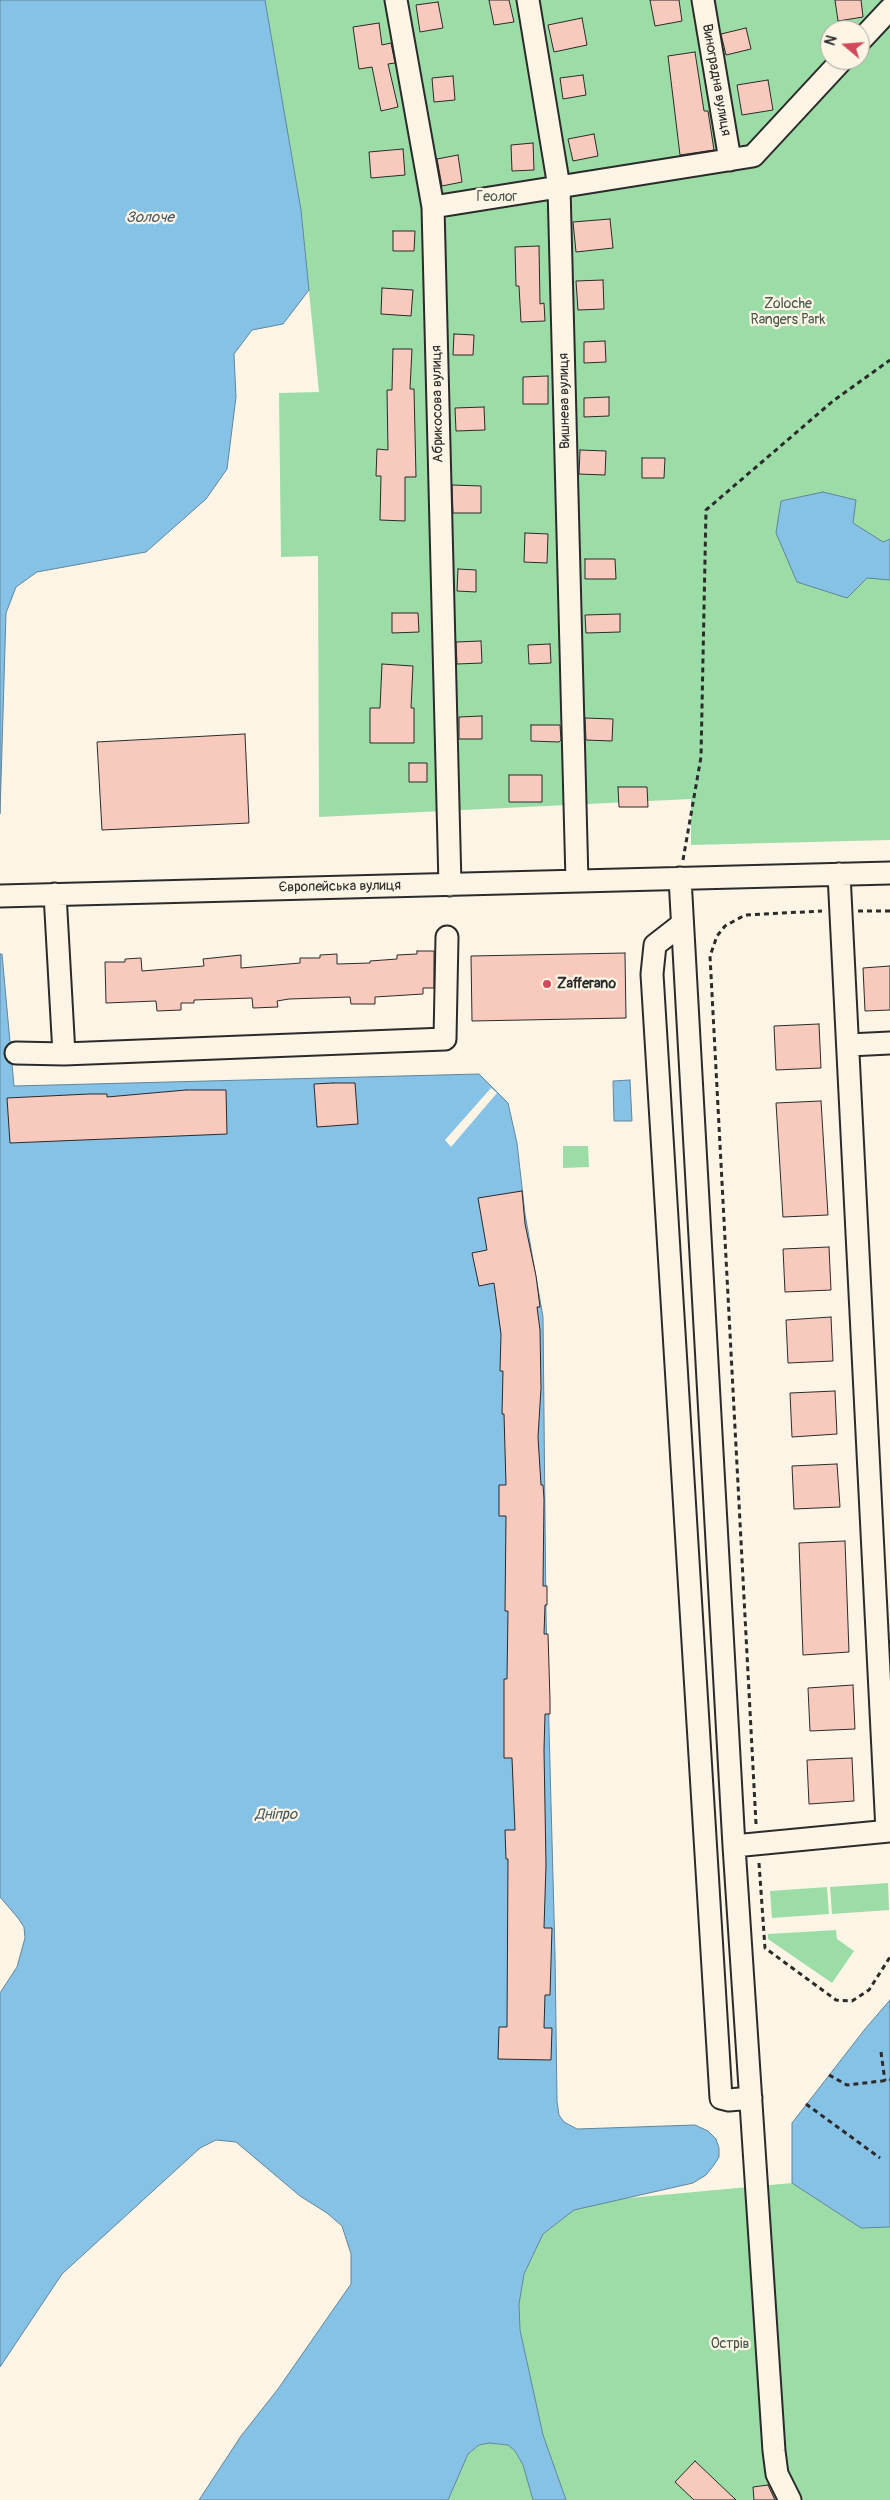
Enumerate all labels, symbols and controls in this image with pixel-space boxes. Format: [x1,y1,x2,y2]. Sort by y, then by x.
north arrow [820,20,870,70]
street label: Виноградна вулиця [698,23,734,137]
text: N [822,33,841,48]
park label: Геолог [477,189,517,205]
water label: Золоче [126,209,174,227]
park label: Zoloche Rangers Park [751,296,825,328]
street label: Абрикосова вулиця [429,345,447,463]
street label: Вишнева вулиця [556,353,574,449]
street label: Європейська вулиця [279,878,401,896]
place label: Zafferano [557,976,616,992]
marker: Zafferano [541,978,553,990]
water label: Дніпро [255,1806,297,1824]
park label: Острів [711,2336,749,2352]

